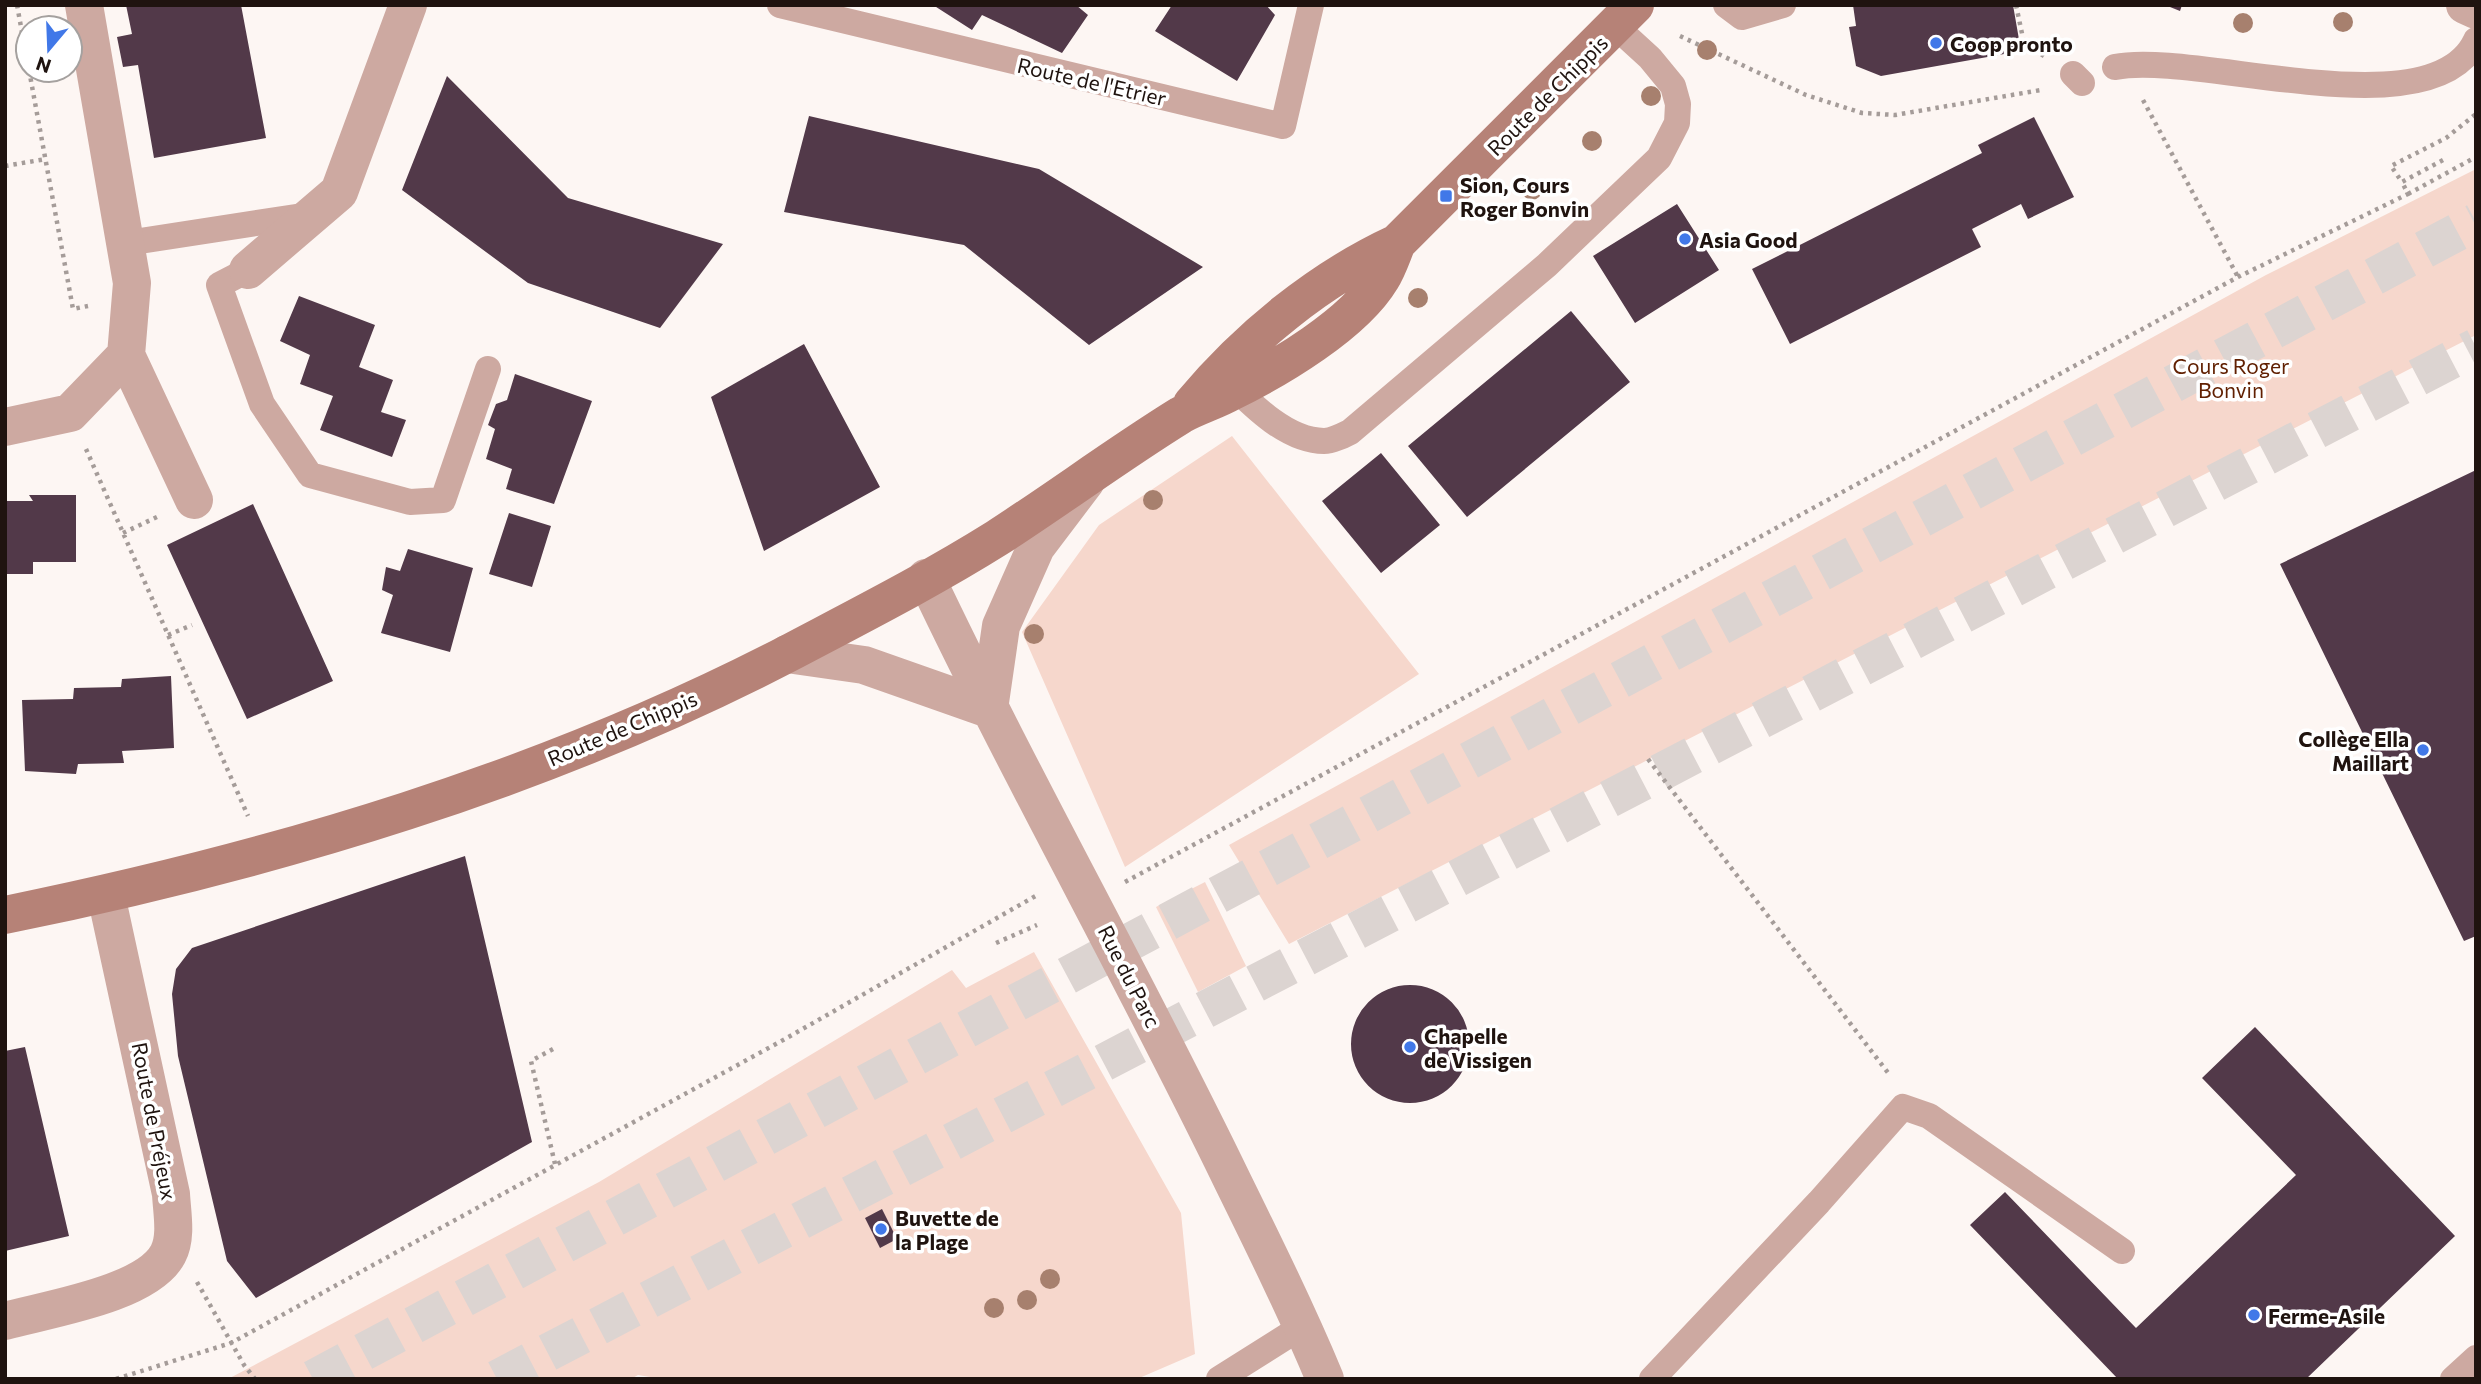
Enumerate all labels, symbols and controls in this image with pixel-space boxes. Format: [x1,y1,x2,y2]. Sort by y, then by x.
north arrow [14,14,84,84]
street label: Route de Chippis [1482,30,1612,160]
place label: Coop pronto [1950,31,2073,56]
marker: Coop pronto [1928,35,1944,51]
text: N [33,52,54,79]
street label: Route de l'Etrier [1015,52,1169,110]
place label: Sion, Cours Roger Bonvin [1460,172,1589,221]
marker: Sion, Cours Roger Bonvin [1438,188,1454,204]
place label: Asia Good [1699,227,1798,252]
marker: Asia Good [1677,231,1693,247]
park label: Cours Roger Bonvin [2173,353,2289,402]
street label: Route de Chippis [543,685,701,771]
place label: Collège Ella Maillart [2298,726,2409,775]
marker: Collège Ella Maillart [2415,742,2431,758]
street label: Rue du Parc [1094,921,1166,1031]
place label: Chapelle de Vissigen [1424,1023,1532,1072]
marker: Chapelle de Vissigen [1402,1039,1418,1055]
street label: Route de Préjeux [127,1040,183,1202]
place label: Buvette de la Plage [895,1205,999,1254]
marker: Buvette de la Plage [873,1221,889,1237]
place label: Ferme-Asile [2268,1303,2385,1328]
marker: Ferme-Asile [2246,1307,2262,1323]

